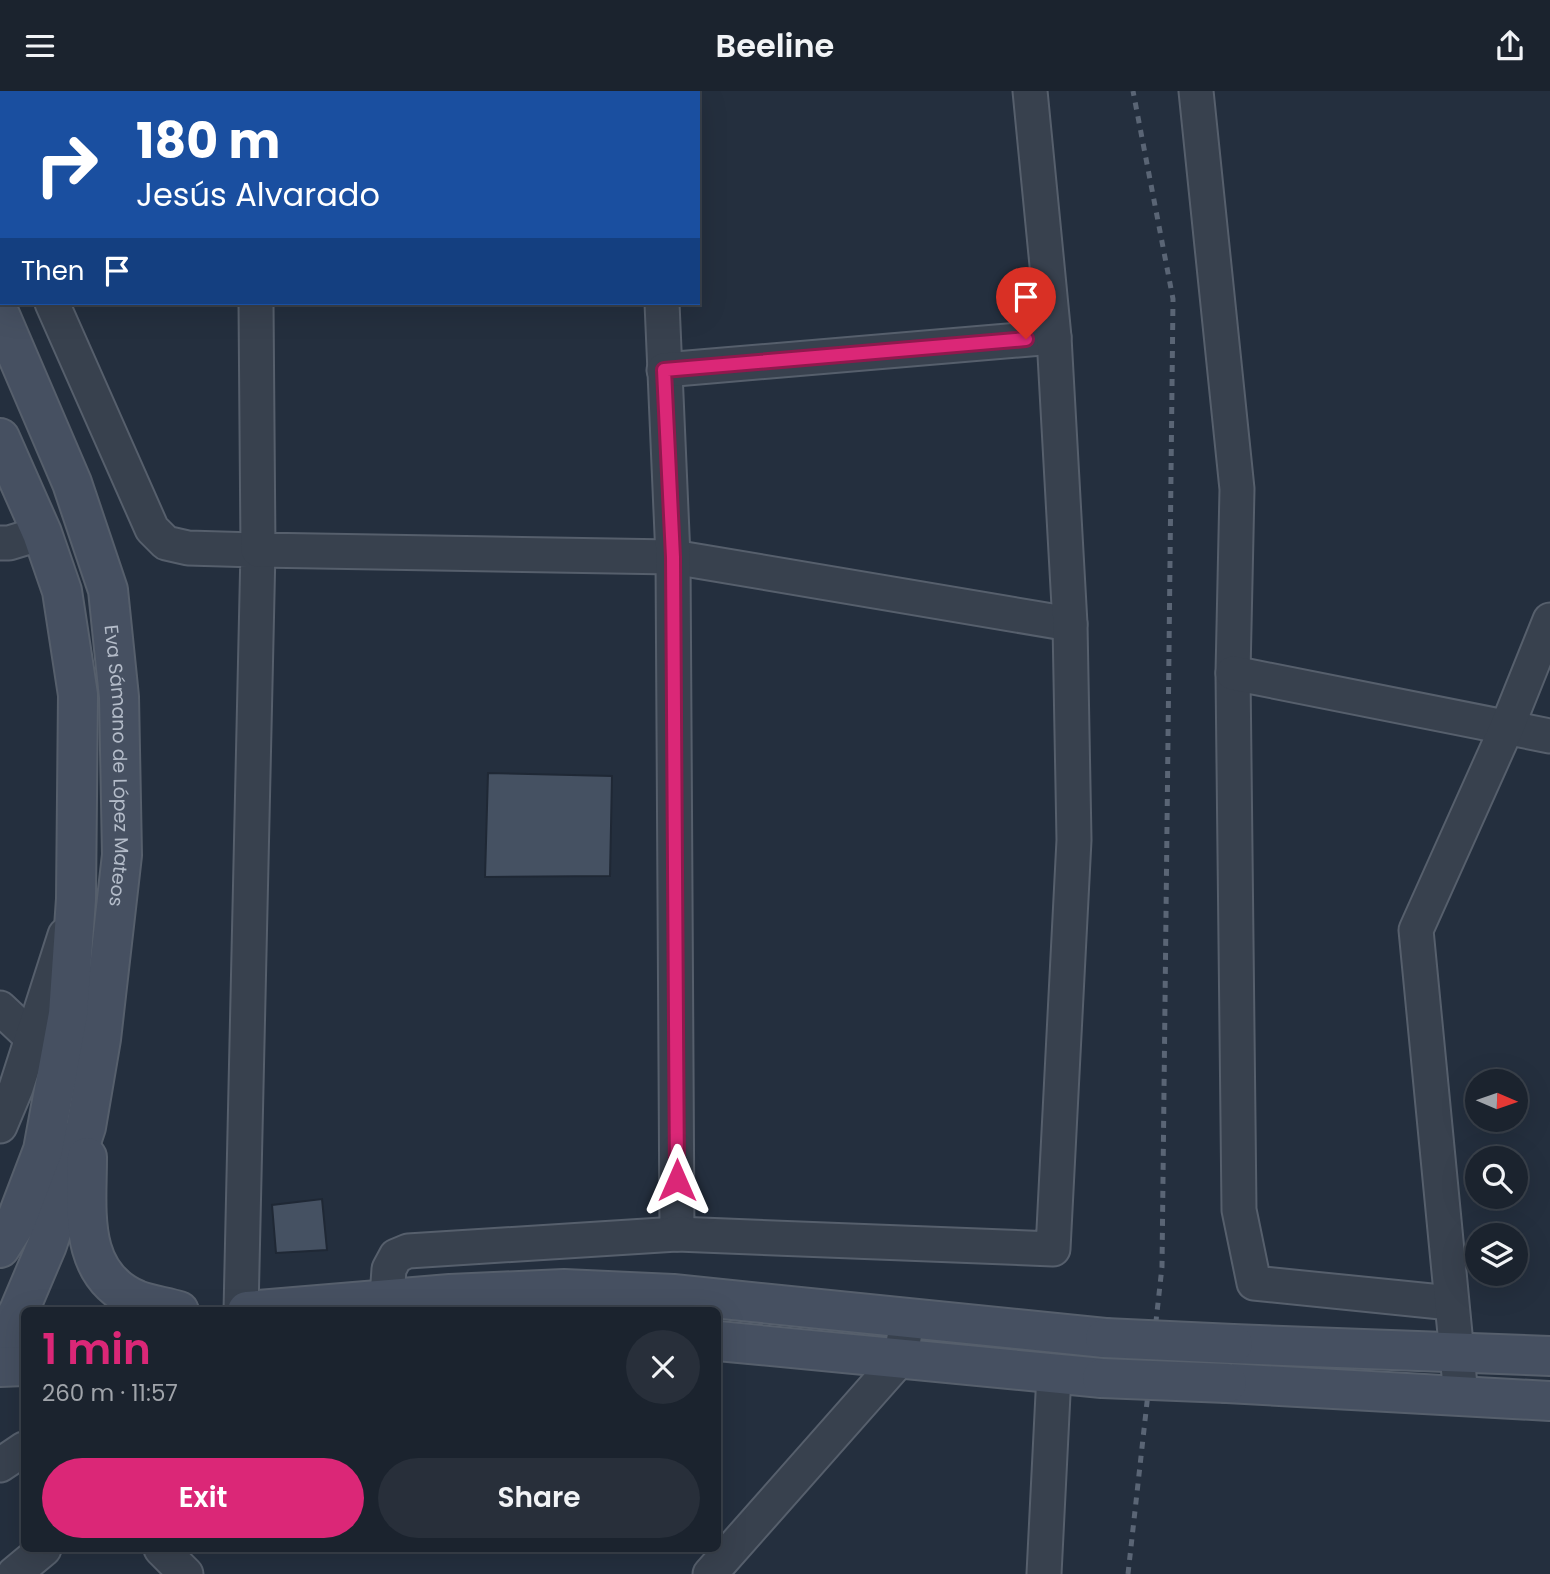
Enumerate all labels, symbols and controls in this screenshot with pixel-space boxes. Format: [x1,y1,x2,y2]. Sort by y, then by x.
text: Beeline [716,23,834,68]
icon: menu [21,27,59,65]
icon: share [1491,27,1529,65]
text: 180 m [136,107,280,175]
icon: right [21,119,112,210]
text: Jesús Alvarado [136,172,380,217]
icon: arrive [98,252,136,290]
text: Then [21,253,84,289]
pin [996,267,1056,339]
icon: arrive [1007,278,1045,316]
street label: Eva Sámano de López Mateos [98,623,135,908]
north arrow [1465,1069,1528,1132]
map controls [1465,1069,1528,1286]
position arrow [640,1143,714,1217]
button: search [1465,1146,1528,1209]
button: layers [1465,1223,1528,1286]
text: 1 min [42,1320,151,1379]
button: close [626,1330,700,1404]
text: 260 m · 11:57 [42,1377,178,1409]
button: Exit [42,1458,364,1538]
button: Share [378,1458,700,1538]

